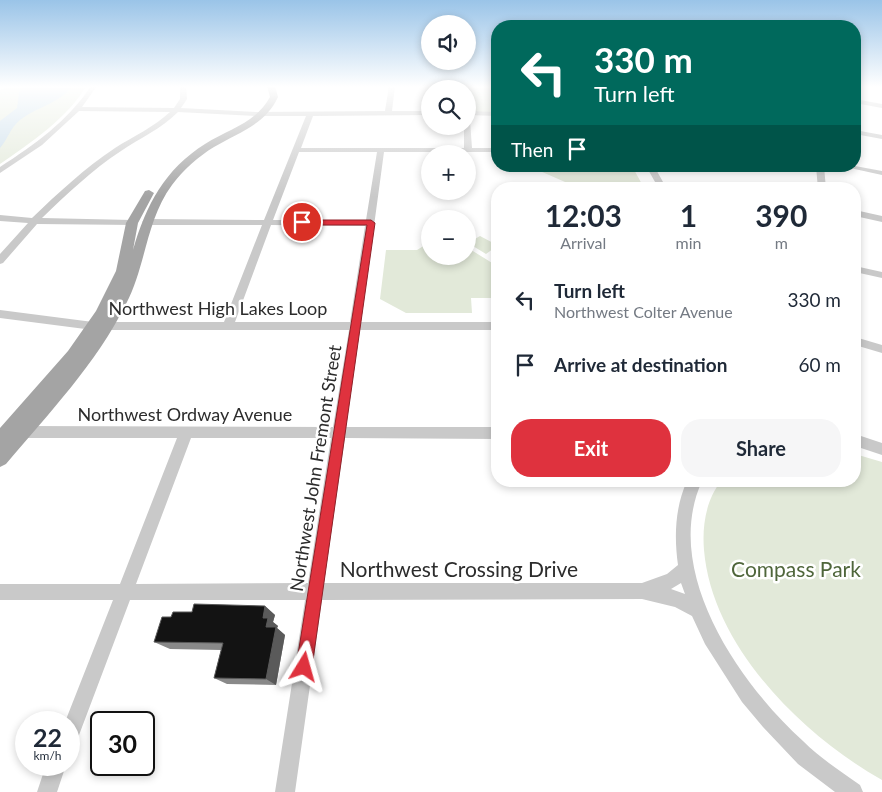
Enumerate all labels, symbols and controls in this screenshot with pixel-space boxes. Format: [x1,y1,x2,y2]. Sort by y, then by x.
map controls [421,15,476,265]
button: sound [421,15,476,70]
text: 330 m [594,38,693,80]
icon: left [511,40,576,105]
button: search [421,80,476,135]
text: Turn left [594,80,675,107]
icon: arrive [563,135,591,163]
text: Then [511,138,553,161]
button: + [421,145,476,200]
text: 12:03 [545,197,622,233]
text: 1 [680,197,697,233]
text: 390 [755,197,807,233]
pin [281,201,323,243]
icon: arrive [288,208,316,236]
button: − [421,210,476,265]
text: Arrival [560,233,606,252]
text: min [676,233,702,252]
text: m [775,233,788,252]
text: Turn left [554,279,625,302]
icon: left [511,286,539,314]
text: 330 m [787,288,841,311]
street label: Northwest High Lakes Loop [109,297,327,319]
text: Northwest Colter Avenue [554,302,733,321]
street label: Northwest John Fremont Street [285,343,345,593]
icon: arrive [511,351,539,379]
text: Arrive at destination [554,353,727,376]
text: 60 m [798,353,841,376]
street label: Northwest Ordway Avenue [78,403,292,425]
button: Exit [511,419,671,477]
button: Share [681,419,841,477]
street label: Northwest Crossing Drive [340,556,578,581]
park label: Compass Park [731,556,861,581]
position arrow [277,640,329,692]
speed limit sign: 30 [90,711,155,776]
text: 22 [33,722,62,752]
text: km/h [33,748,62,763]

